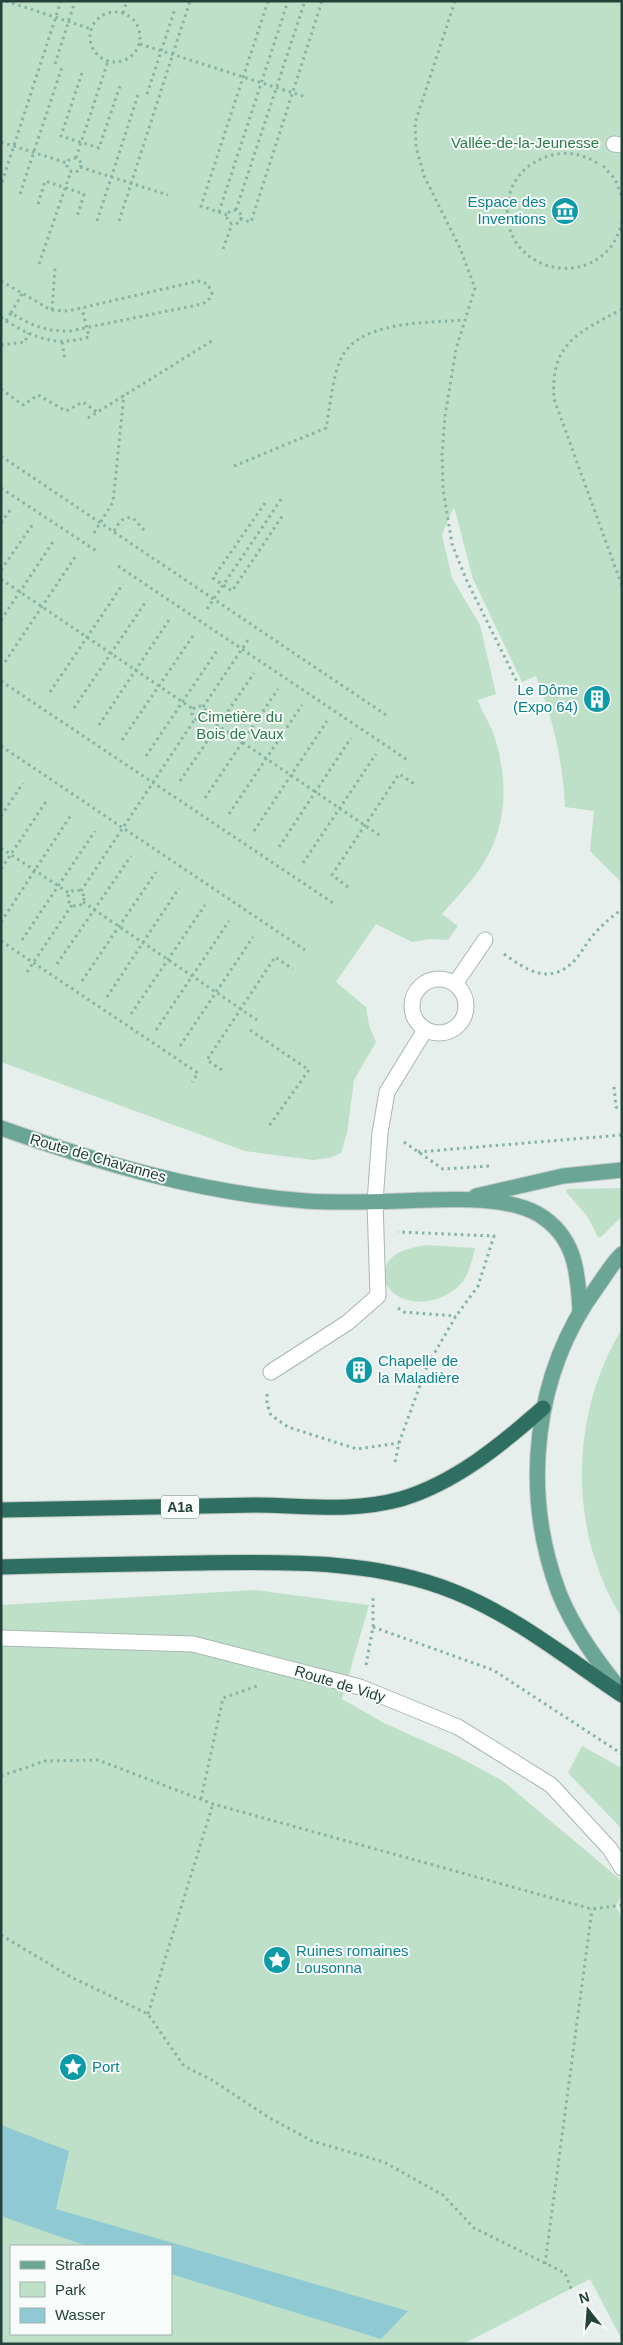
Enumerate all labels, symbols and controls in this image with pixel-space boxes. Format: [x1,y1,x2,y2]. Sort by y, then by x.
park label: Vallée-de-la-Jeunesse [451,134,599,151]
place label: Espace des Inventions [468,193,546,227]
museum icon: Espace des Inventions [550,196,580,226]
place label: Le Dôme (Expo 64) [513,681,578,715]
building icon: Le Dôme (Expo 64) [582,684,612,714]
park label: Cimetière du Bois de Vaux [196,708,284,742]
street label: Route de Chavannes [28,1130,168,1185]
place label: Chapelle de la Maladière [378,1352,460,1386]
building icon: Chapelle de la Maladière [344,1355,374,1385]
road number: A1a [161,1495,199,1518]
street label: Route de Vidy [293,1662,388,1706]
place label: Ruines romaines Lousonna [296,1942,409,1976]
place icon: Ruines romaines Lousonna [262,1945,292,1975]
place icon: Port [58,2052,88,2082]
place label: Port [92,2058,120,2075]
legend [10,2245,172,2335]
text: Straße [55,2256,100,2273]
text: Park [55,2281,86,2298]
north arrow [563,2285,613,2335]
text: N [577,2288,591,2307]
text: Wasser [55,2306,105,2323]

